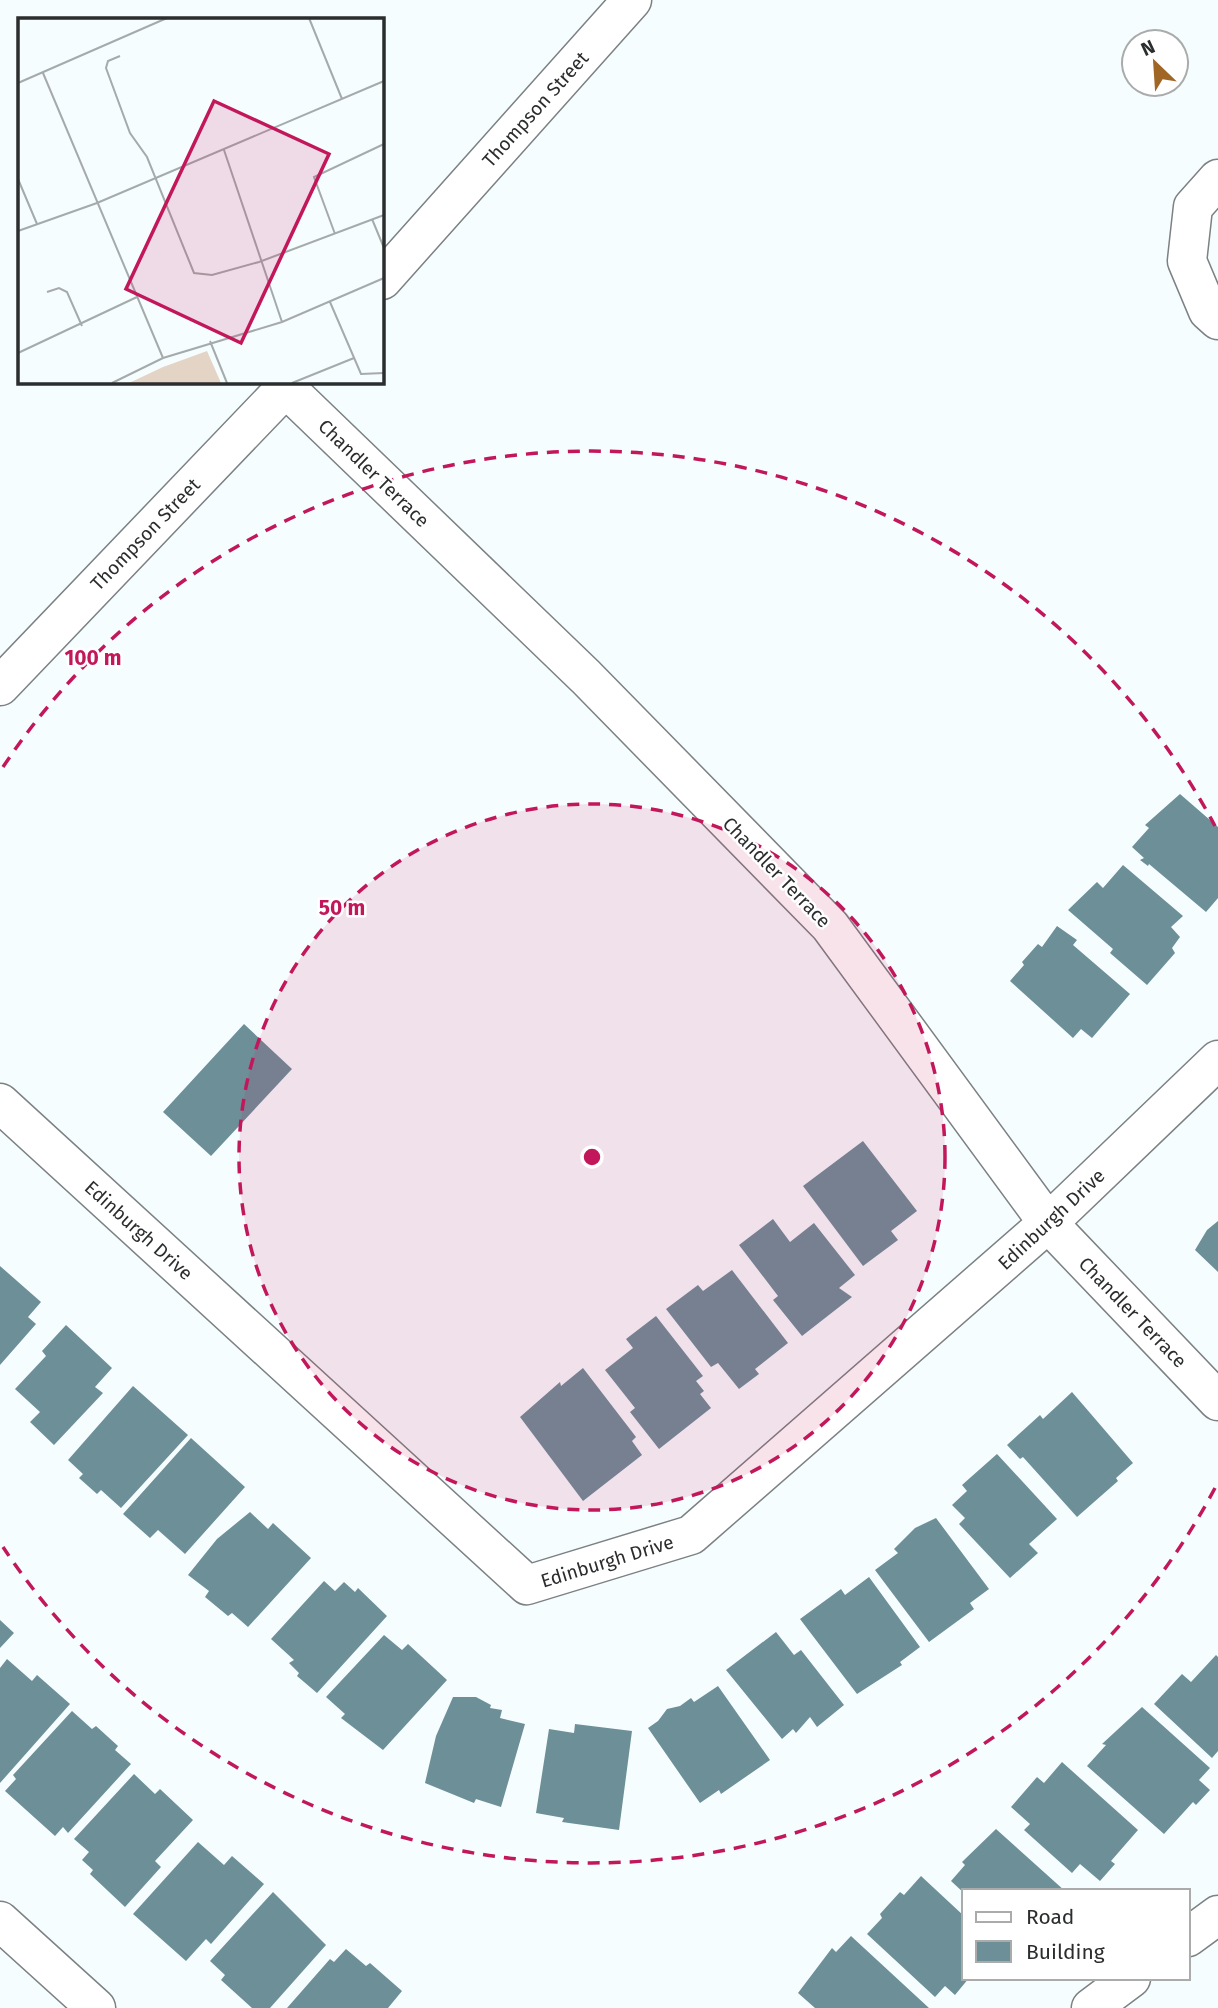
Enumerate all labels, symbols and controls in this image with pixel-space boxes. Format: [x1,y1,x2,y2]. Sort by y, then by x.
inset map [18,18,383,383]
north arrow [1120,28,1190,98]
text: N [1137,35,1159,61]
street label: Thompson Street [478,47,593,172]
street label: Chandler Terrace [313,415,434,532]
street label: Thompson Street [86,473,205,595]
text: 100 m [64,645,122,671]
street label: Chandler Terrace [718,812,835,933]
text: 50 m [319,895,365,921]
centre of rings [580,1145,604,1169]
street label: Edinburgh Drive [993,1164,1110,1275]
street label: Edinburgh Drive [80,1176,198,1285]
street label: Chandler Terrace [1074,1252,1191,1373]
street label: Edinburgh Drive [538,1530,676,1593]
legend [962,1889,1190,1980]
text: Road [1026,1904,1074,1930]
text: Building [1026,1939,1105,1965]

